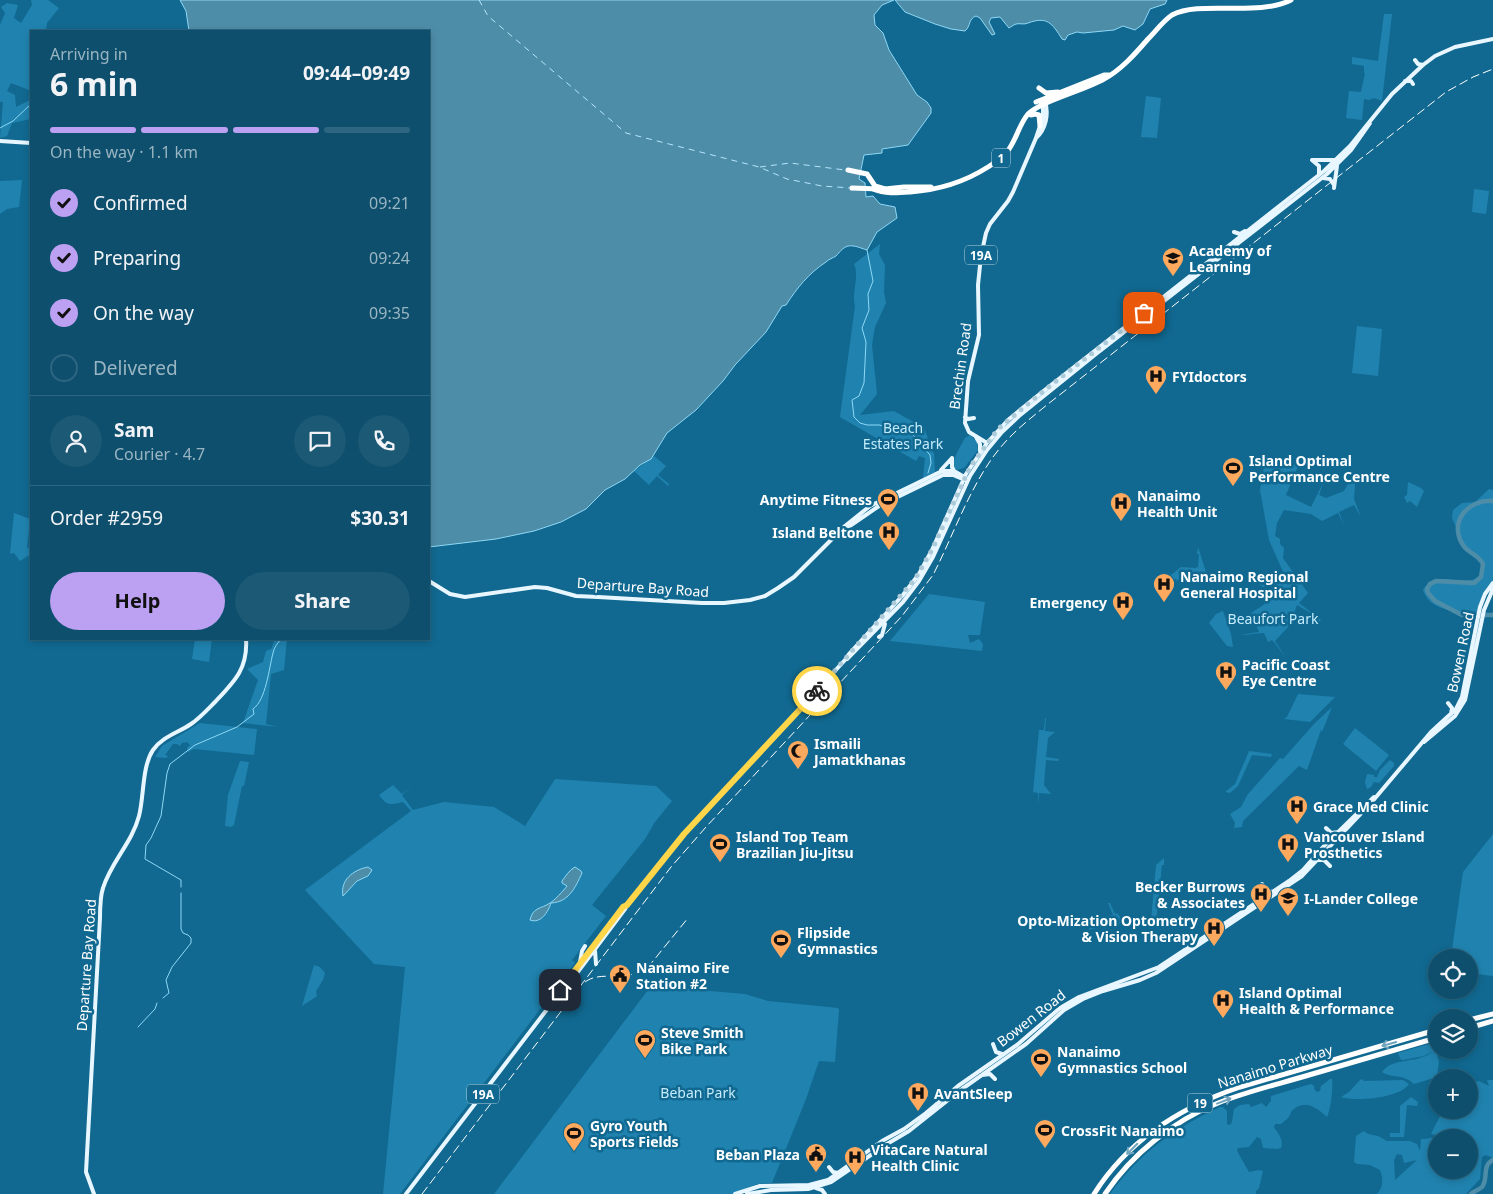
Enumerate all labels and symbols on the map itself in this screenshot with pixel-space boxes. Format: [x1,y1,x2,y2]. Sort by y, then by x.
road number: 1 [992,148,1010,168]
place label: Academy of Learning [1189,241,1273,276]
road number: 19A [965,246,997,264]
school or university icon: Academy of Learning [1161,246,1185,277]
pin [1123,292,1165,334]
street label: Brechin Road [945,321,975,411]
hospital icon: FYIdoctors [1144,364,1168,395]
place label: FYIdoctors [1172,367,1247,386]
park label: Beach Estates Park [863,418,944,453]
place label: Island Optimal Performance Centre [1249,451,1390,486]
sports icon: Island Optimal Performance Centre [1221,456,1245,487]
place label: Nanaimo Health Unit [1137,486,1217,521]
sports icon: Anytime Fitness [876,487,900,518]
place label: Anytime Fitness [760,490,872,509]
hospital icon: Nanaimo Health Unit [1109,491,1133,522]
hospital icon: Island Beltone [877,520,901,551]
place label: Island Beltone [772,523,873,542]
place label: Nanaimo Regional General Hospital [1180,567,1308,602]
hospital icon: Nanaimo Regional General Hospital [1152,572,1176,603]
street label: Departure Bay Road [576,573,710,601]
hospital icon: Emergency [1111,590,1135,621]
place label: Emergency [1030,593,1107,612]
park label: Beaufort Park [1228,609,1319,628]
street label: Bowen Road [1442,610,1478,694]
place label: Pacific Coast Eye Centre [1242,655,1330,690]
hospital icon: Pacific Coast Eye Centre [1214,660,1238,691]
courier [792,666,842,716]
place label: Ismaili Jamatkhanas [812,734,906,769]
mosque icon: Ismaili Jamatkhanas [786,739,810,770]
hospital icon: Grace Med Clinic [1285,794,1309,825]
place label: Grace Med Clinic [1313,797,1429,816]
place label: Island Top Team Brazilian Jiu-Jitsu [736,827,854,862]
place label: Vancouver Island Prosthetics [1304,827,1425,862]
sports icon: Island Top Team Brazilian Jiu-Jitsu [708,832,732,863]
hospital icon: Vancouver Island Prosthetics [1276,832,1300,863]
place label: Becker Burrows & Associates [1135,877,1245,912]
hospital icon: Becker Burrows & Associates [1249,882,1273,913]
school or university icon: I-Lander College [1276,886,1300,917]
place label: I-Lander College [1304,889,1418,908]
street label: Departure Bay Road [72,898,100,1032]
place label: Opto-Mization Optometry & Vision Therapy [1017,911,1198,946]
hospital icon: Opto-Mization Optometry & Vision Therapy [1202,916,1226,947]
place label: Flipside Gymnastics [797,923,878,958]
sports icon: Flipside Gymnastics [769,928,793,959]
place label: Nanaimo Fire Station #2 [636,958,730,993]
public building icon: Nanaimo Fire Station #2 [608,963,632,994]
pin [539,969,581,1011]
place label: Island Optimal Health & Performance [1239,983,1394,1018]
street label: Bowen Road [993,985,1069,1051]
hospital icon: Island Optimal Health & Performance [1211,988,1235,1019]
place label: Steve Smith Bike Park [661,1023,744,1058]
sports icon: Steve Smith Bike Park [633,1028,657,1059]
street label: Nanaimo Parkway [1215,1039,1336,1093]
one-way arrow [1382,1039,1398,1049]
place label: Nanaimo Gymnastics School [1057,1042,1187,1077]
sports icon: Nanaimo Gymnastics School [1029,1047,1053,1078]
hospital icon: AvantSleep [906,1081,930,1112]
park label: Beban Park [660,1083,736,1102]
road number: 19A [467,1084,499,1104]
place label: AvantSleep [934,1084,1013,1103]
road number: 19 [1188,1094,1212,1112]
one-way arrow [1216,1096,1231,1105]
place label: Gyro Youth Sports Fields [590,1116,679,1151]
sports icon: CrossFit Nanaimo [1033,1118,1057,1149]
sports icon: Gyro Youth Sports Fields [562,1121,586,1152]
place label: CrossFit Nanaimo [1061,1121,1184,1140]
place label: VitaCare Natural Health Clinic [871,1140,988,1175]
public building icon: Beban Plaza [804,1142,828,1173]
one-way arrow [1126,1143,1138,1155]
place label: Beban Plaza [716,1145,800,1164]
hospital icon: VitaCare Natural Health Clinic [843,1145,867,1176]

